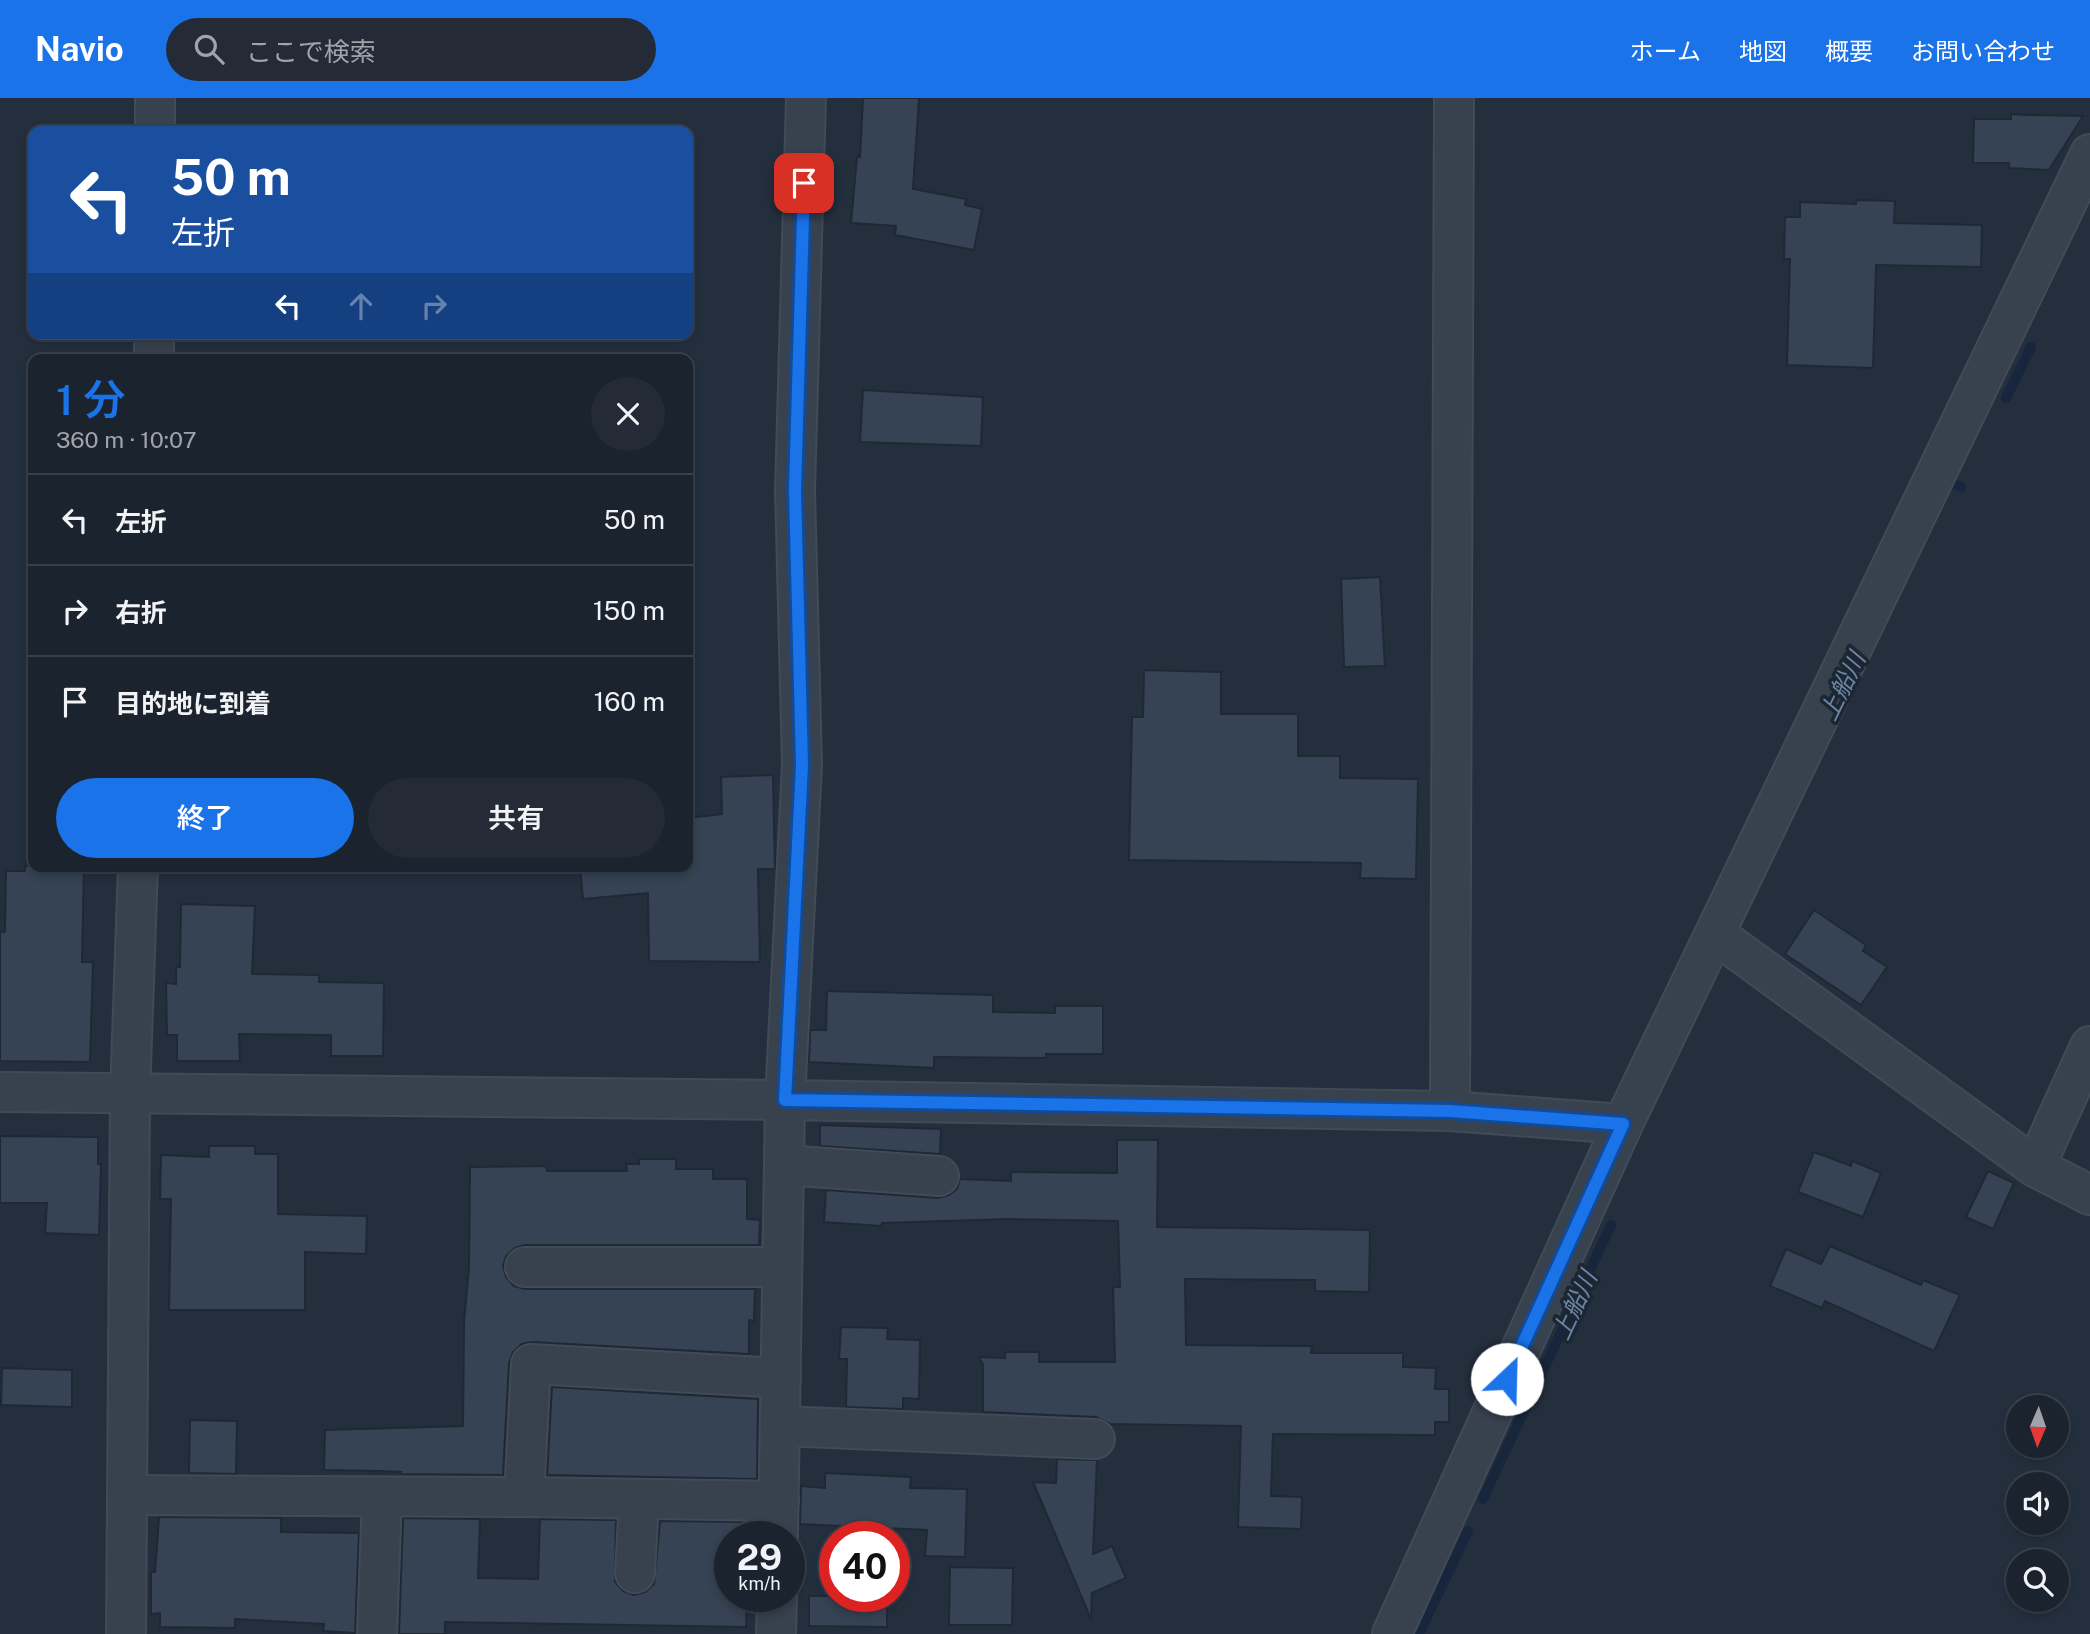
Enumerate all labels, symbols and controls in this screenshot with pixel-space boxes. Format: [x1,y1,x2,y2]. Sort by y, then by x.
search box [166,18,656,81]
text: Navio [35,30,124,68]
icon: search [190,30,228,68]
text: ここで検索 [246,36,376,67]
text: ホーム [1630,37,1701,65]
text: 地図 [1739,37,1787,65]
text: 概要 [1825,37,1873,65]
text: お問い合わせ [1911,37,2055,65]
text: 50 m [171,148,291,206]
pin [774,153,834,213]
icon: left [56,154,147,245]
icon: arrive [785,164,823,202]
text: 左折 [171,214,235,251]
icon: left [269,287,307,325]
icon: ahead [342,287,380,325]
icon: right [415,287,453,325]
text: 1 分 [56,375,125,424]
button: close [591,377,665,451]
text: 360 m · 10:07 [56,426,196,453]
icon: left [56,501,94,539]
text: 50 m [604,504,665,535]
text: 左折 [115,506,167,537]
icon: right [56,592,94,630]
text: 150 m [593,595,665,626]
text: 右折 [115,597,167,628]
water label: 上船川 [1814,645,1872,724]
icon: arrive [56,683,94,721]
text: 160 m [594,686,665,717]
text: 目的地に到着 [115,688,271,719]
button: 終了 [56,778,354,858]
button: 共有 [368,778,665,858]
water label: 上船川 [1546,1264,1603,1344]
position arrow [1470,1342,1544,1416]
north arrow [2006,1395,2068,1458]
map controls [2006,1395,2069,1612]
button: sound [2006,1472,2069,1535]
speed limit sign: 40 [819,1521,910,1612]
text: 29 [737,1537,782,1578]
button: search [2006,1549,2069,1612]
text: km/h [738,1573,781,1594]

